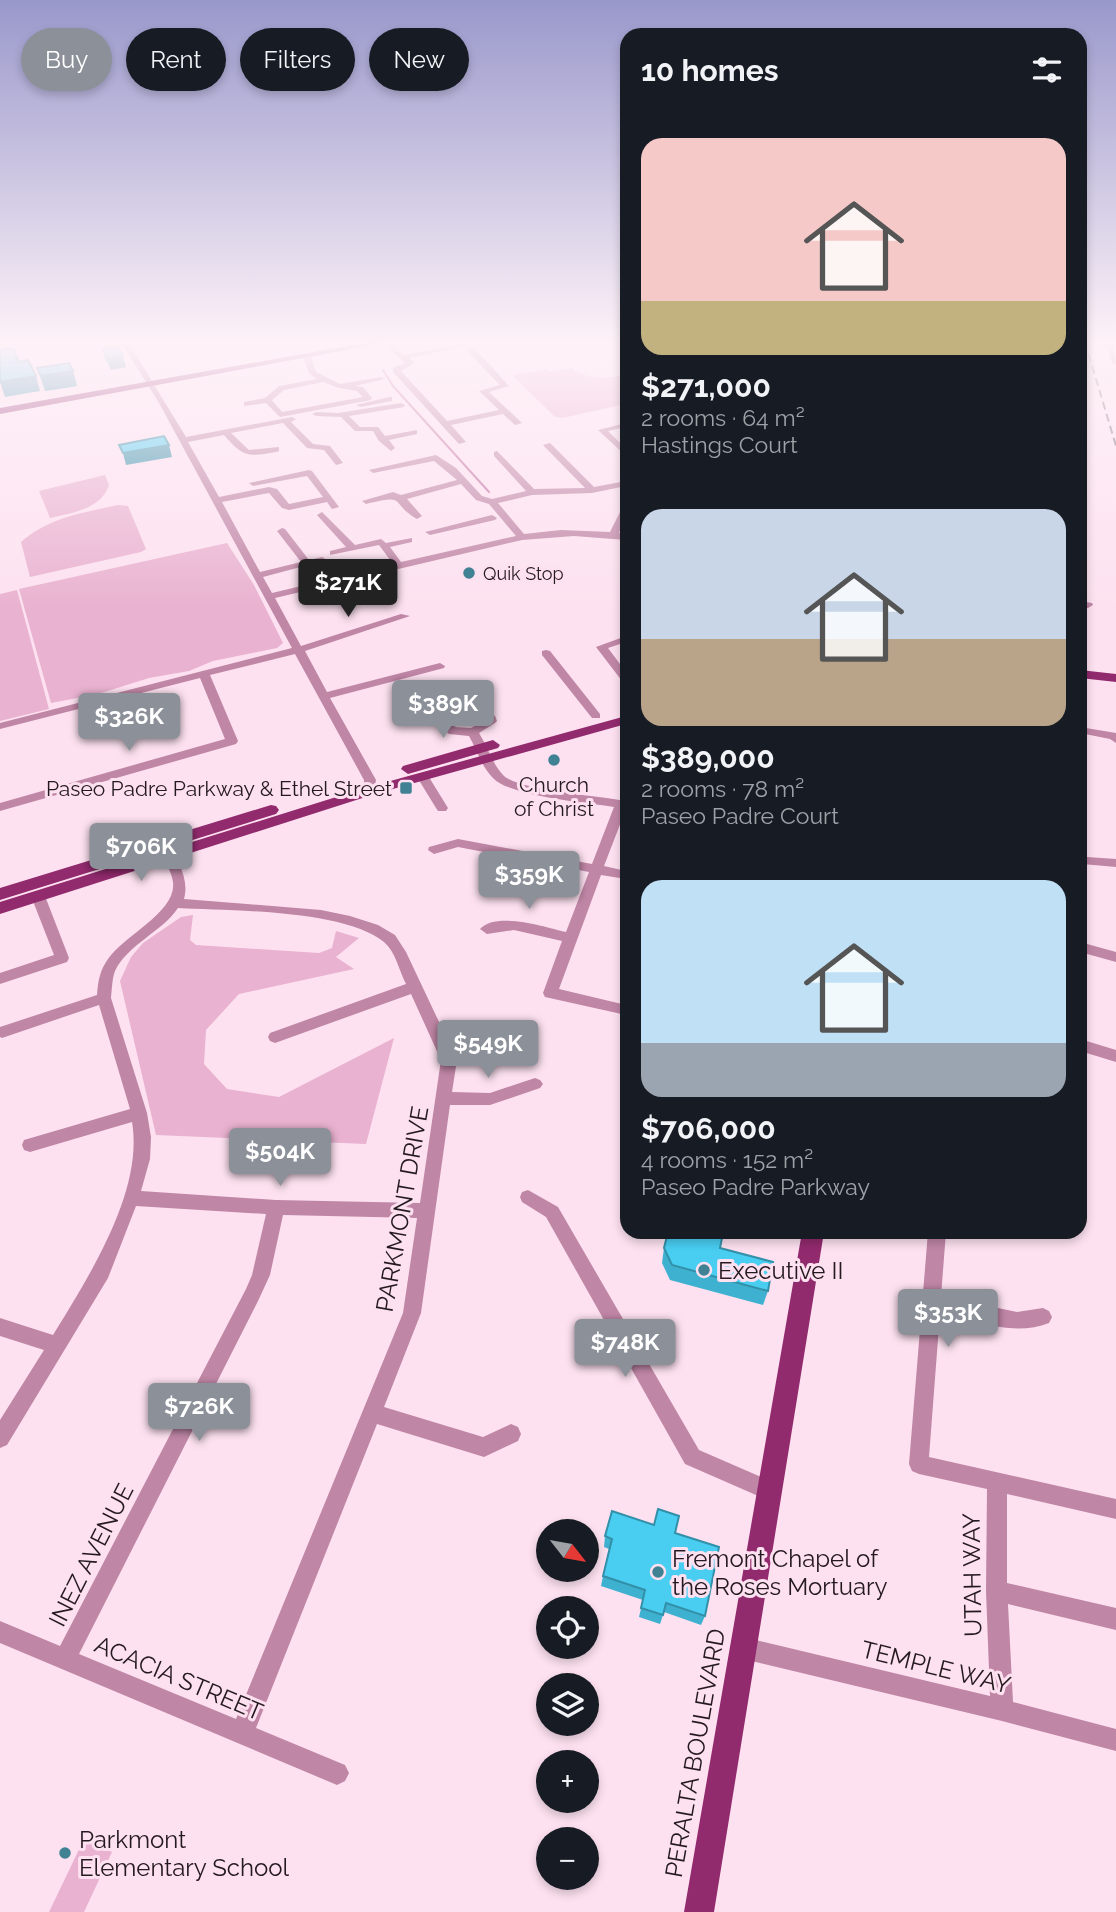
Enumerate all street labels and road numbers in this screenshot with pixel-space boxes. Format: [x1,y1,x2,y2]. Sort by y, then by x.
street label: PARKMONT DRIVE [370,1104,434,1314]
street label: INEZ AVENUE [43,1479,139,1631]
street label: UTAH WAY [956,1512,988,1637]
street label: PERALTA BOULEVARD [659,1626,731,1880]
street label: ACACIA STREET [90,1629,268,1727]
street label: TEMPLE WAY [858,1634,1014,1700]

